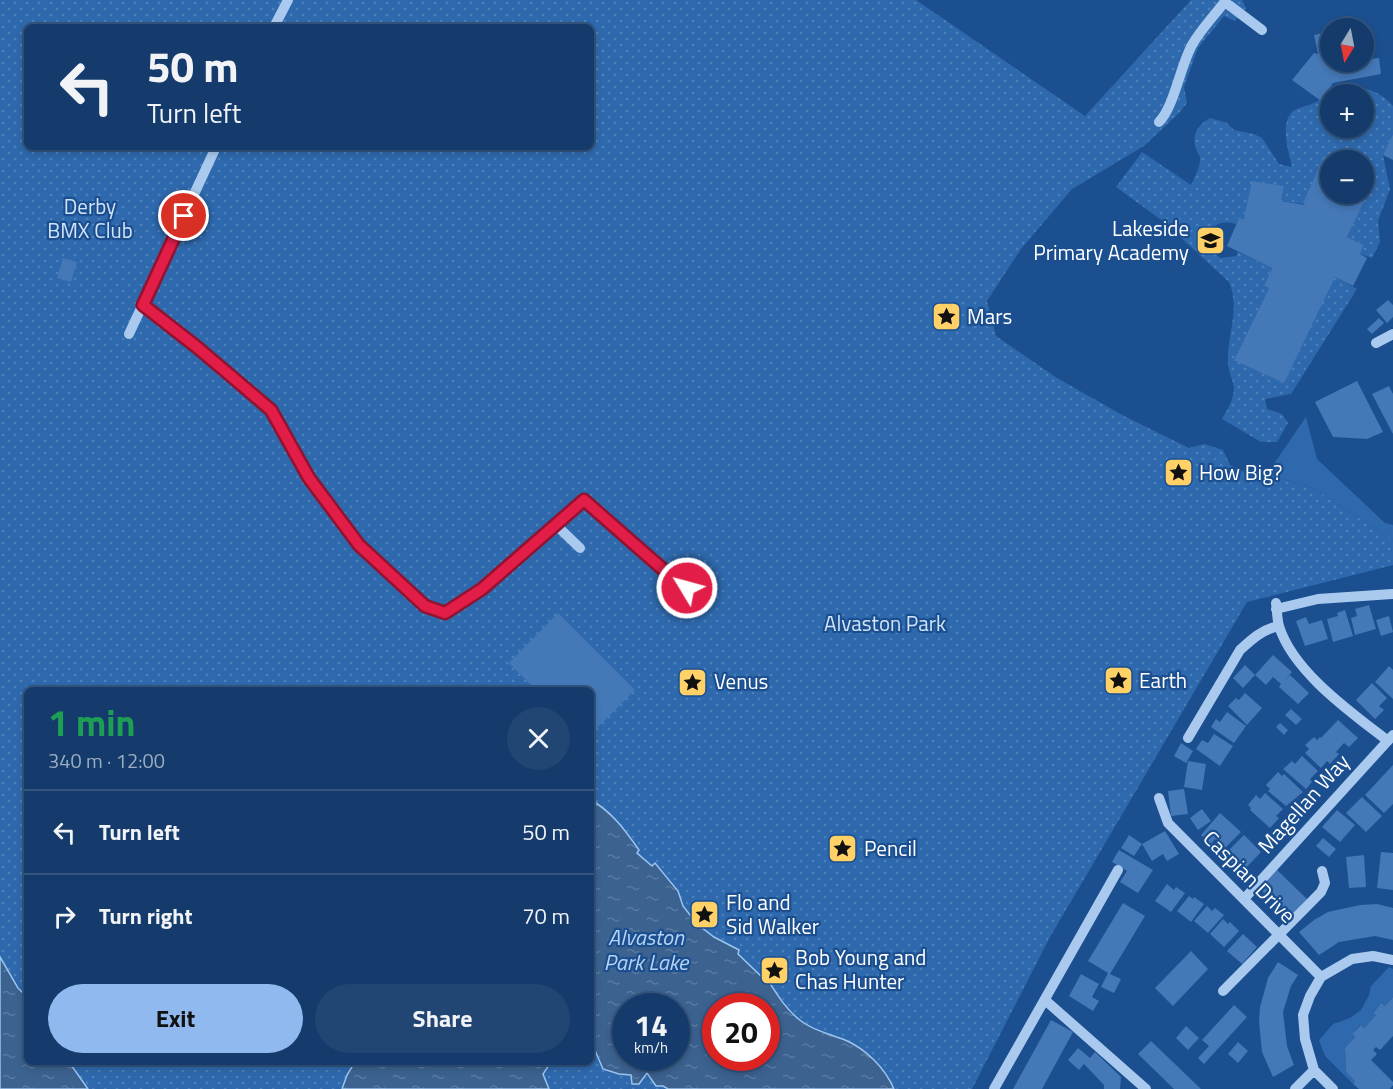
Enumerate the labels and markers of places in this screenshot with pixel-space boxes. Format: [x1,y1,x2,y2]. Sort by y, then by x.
pin [158,190,209,241]
place label: Lakeside Primary Academy [1033,212,1189,268]
school or university icon: Lakeside Primary Academy [1194,225,1226,257]
place label: Mars [967,300,1012,332]
place icon: Mars [930,301,962,333]
place label: How Big? [1199,456,1282,488]
place icon: How Big? [1162,457,1194,489]
place label: Earth [1139,664,1187,696]
place label: Venus [714,665,768,697]
place icon: Earth [1102,665,1134,697]
place icon: Venus [677,666,709,698]
place label: Pencil [864,832,917,864]
place icon: Pencil [827,833,859,865]
place label: Flo and Sid Walker [726,886,819,942]
place icon: Flo and Sid Walker [689,899,721,931]
place label: Bob Young and Chas Hunter [795,941,926,997]
place icon: Bob Young and Chas Hunter [758,954,790,986]

